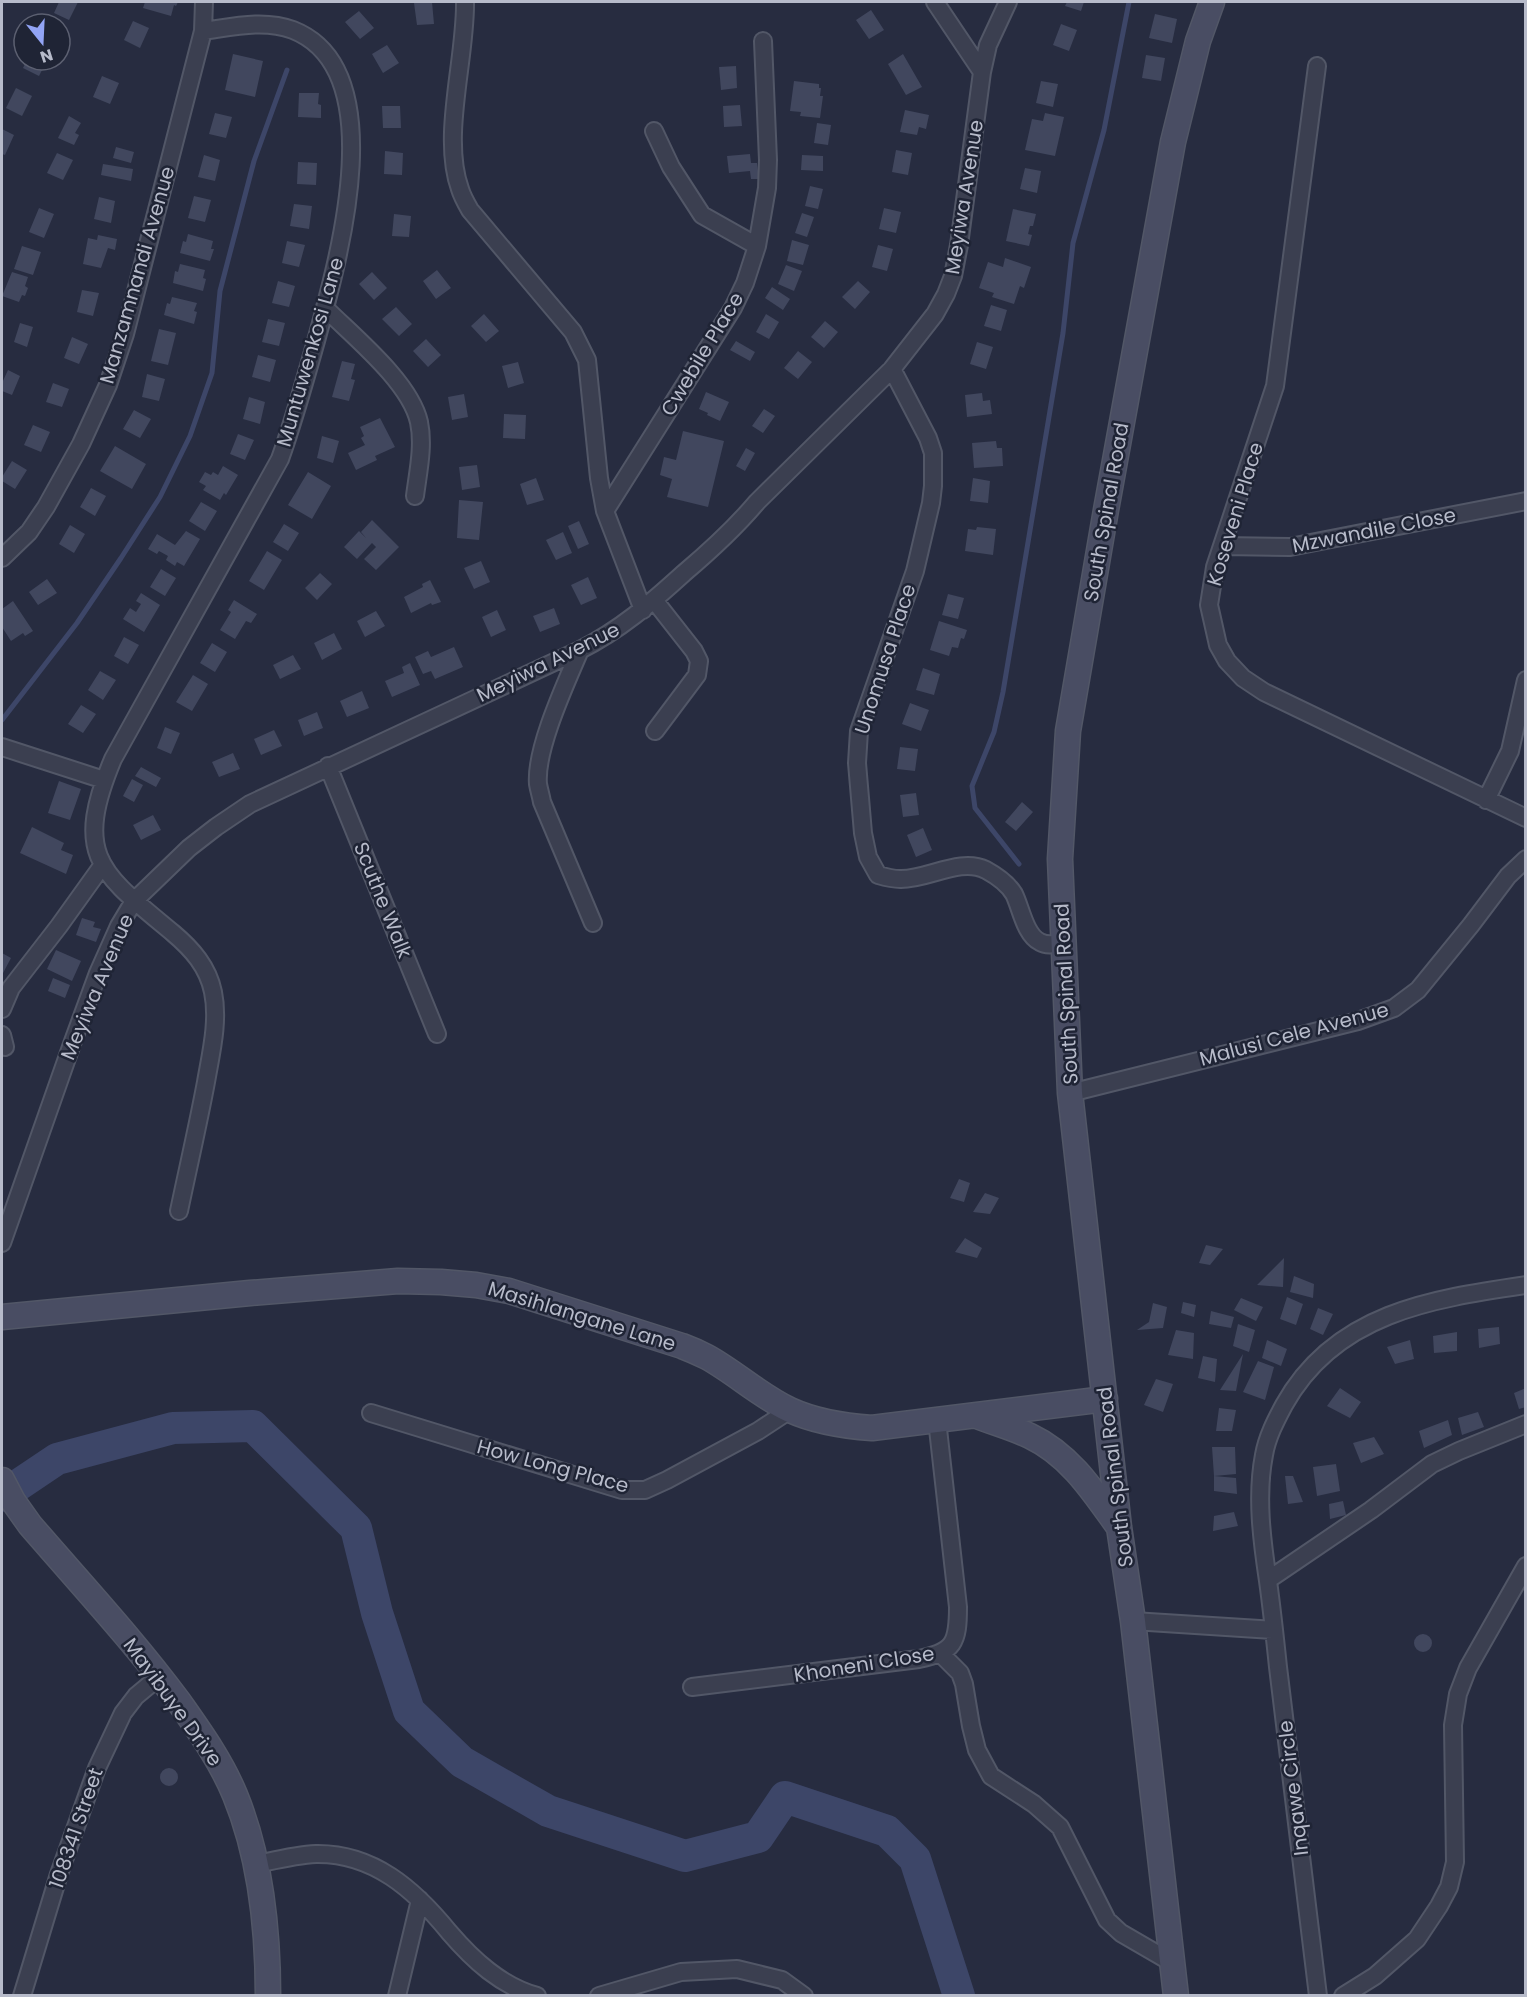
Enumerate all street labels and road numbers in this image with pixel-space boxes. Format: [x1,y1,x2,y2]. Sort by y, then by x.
street label: Meyiwa Avenue [938,118,990,276]
street label: Manzamnandi Avenue [93,163,181,387]
street label: Muntuwenkosi Lane [270,254,350,450]
street label: Cwebile Place [654,287,750,421]
street label: South Spinal Road [1076,420,1136,604]
street label: Koseveni Place [1200,439,1270,589]
street label: Mzwandile Close [1290,500,1458,560]
street label: Unomusa Place [848,580,922,738]
street label: Meyiwa Avenue [472,615,624,709]
street label: Scuthe Walk [347,838,419,963]
street label: South Spinal Road [1047,903,1085,1085]
street label: Meyiwa Avenue [54,910,140,1064]
street label: Malusi Cele Avenue [1196,995,1392,1073]
street label: Masihlangane Lane [485,1274,679,1358]
street label: South Spinal Road [1090,1385,1140,1569]
street label: How Long Place [474,1432,632,1500]
street label: Mayibuye Drive [117,1632,229,1772]
street label: Khoneni Close [792,1639,936,1689]
street label: Inqawe Circle [1271,1719,1315,1857]
street label: 108341 Street [42,1764,110,1892]

